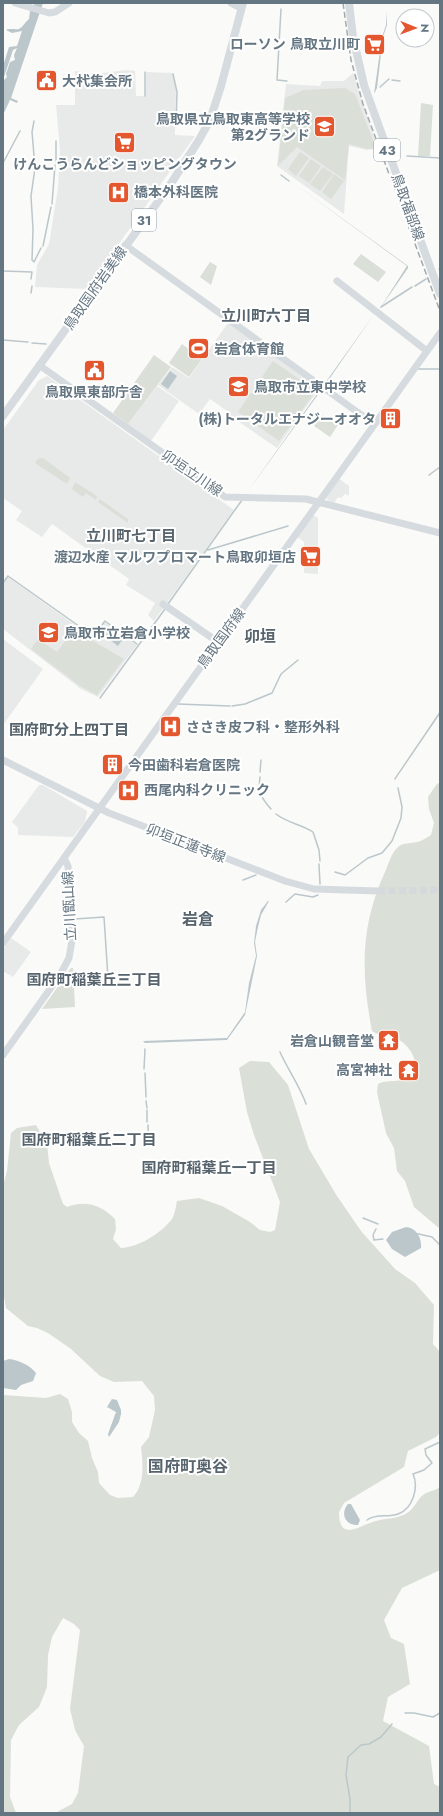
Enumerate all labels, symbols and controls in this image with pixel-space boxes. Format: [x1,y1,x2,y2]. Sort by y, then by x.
north arrow [395,8,435,48]
text: N [417,24,433,33]
supermarket icon: ローソン 鳥取立川町 [362,31,388,57]
place label: ローソン 鳥取立川町 [230,34,360,54]
public building icon: 大杙集会所 [34,68,60,94]
place label: 大杙集会所 [62,71,132,91]
place label: 鳥取県立鳥取東高等学校 第2グランド [156,109,310,145]
school or university icon: 鳥取県立鳥取東高等学校 第2グランド [312,114,338,140]
supermarket icon: けんこうらんどショッピングタウン [112,129,138,155]
road number: 43 [374,139,400,161]
place label: けんこうらんどショッピングタウン [13,154,237,174]
street label: 鳥取福部線 [387,171,429,243]
hospital icon: 橋本外科医院 [106,179,132,205]
place label: 橋本外科医院 [134,182,218,202]
road number: 31 [132,209,156,231]
street label: 鳥取国府岩美線 [59,242,131,334]
district label: 立川町六丁目 [221,305,311,327]
sports icon: 岩倉体育館 [185,336,211,362]
place label: 岩倉体育館 [214,339,284,359]
public building icon: 鳥取県東部庁舎 [81,357,107,383]
school or university icon: 鳥取市立東中学校 [226,374,252,400]
place label: 鳥取市立東中学校 [254,377,366,397]
place label: 鳥取県東部庁舎 [45,382,143,402]
building icon: (株)トータルエナジーオオタ [378,406,404,432]
place label: (株)トータルエナジーオオタ [198,409,376,429]
street label: 卯垣立川線 [157,445,227,501]
district label: 立川町七丁目 [86,525,176,547]
supermarket icon: 渡辺水産 マルワプロマート鳥取卯垣店 [298,544,324,570]
place label: 渡辺水産 マルワプロマート鳥取卯垣店 [54,547,296,567]
street label: 鳥取国府線 [192,604,250,672]
school or university icon: 鳥取市立岩倉小学校 [35,620,61,646]
place label: 鳥取市立岩倉小学校 [64,623,190,643]
district label: 卯垣 [244,625,276,648]
hospital icon: ささき皮フ科・整形外科 [157,714,183,740]
place label: ささき皮フ科・整形外科 [186,717,340,737]
district label: 国府町分上四丁目 [9,719,129,741]
building icon: 今田歯科岩倉医院 [100,752,126,778]
place label: 今田歯科岩倉医院 [128,755,240,775]
hospital icon: 西尾内科クリニック [116,777,142,803]
place label: 西尾内科クリニック [144,780,270,800]
street label: 卯垣正蓮寺線 [143,819,229,867]
street label: 立川甑山線 [57,871,81,941]
district label: 岩倉 [182,908,214,931]
district label: 国府町稲葉丘三丁目 [26,969,162,991]
temple icon: 岩倉山観音堂 [376,1028,402,1054]
place label: 岩倉山観音堂 [290,1031,374,1051]
temple icon: 高宮神社 [395,1057,421,1083]
place label: 高宮神社 [336,1060,392,1080]
district label: 国府町稲葉丘二丁目 [21,1129,157,1151]
district label: 国府町稲葉丘一丁目 [141,1157,277,1179]
district label: 国府町奥谷 [148,1455,228,1478]

